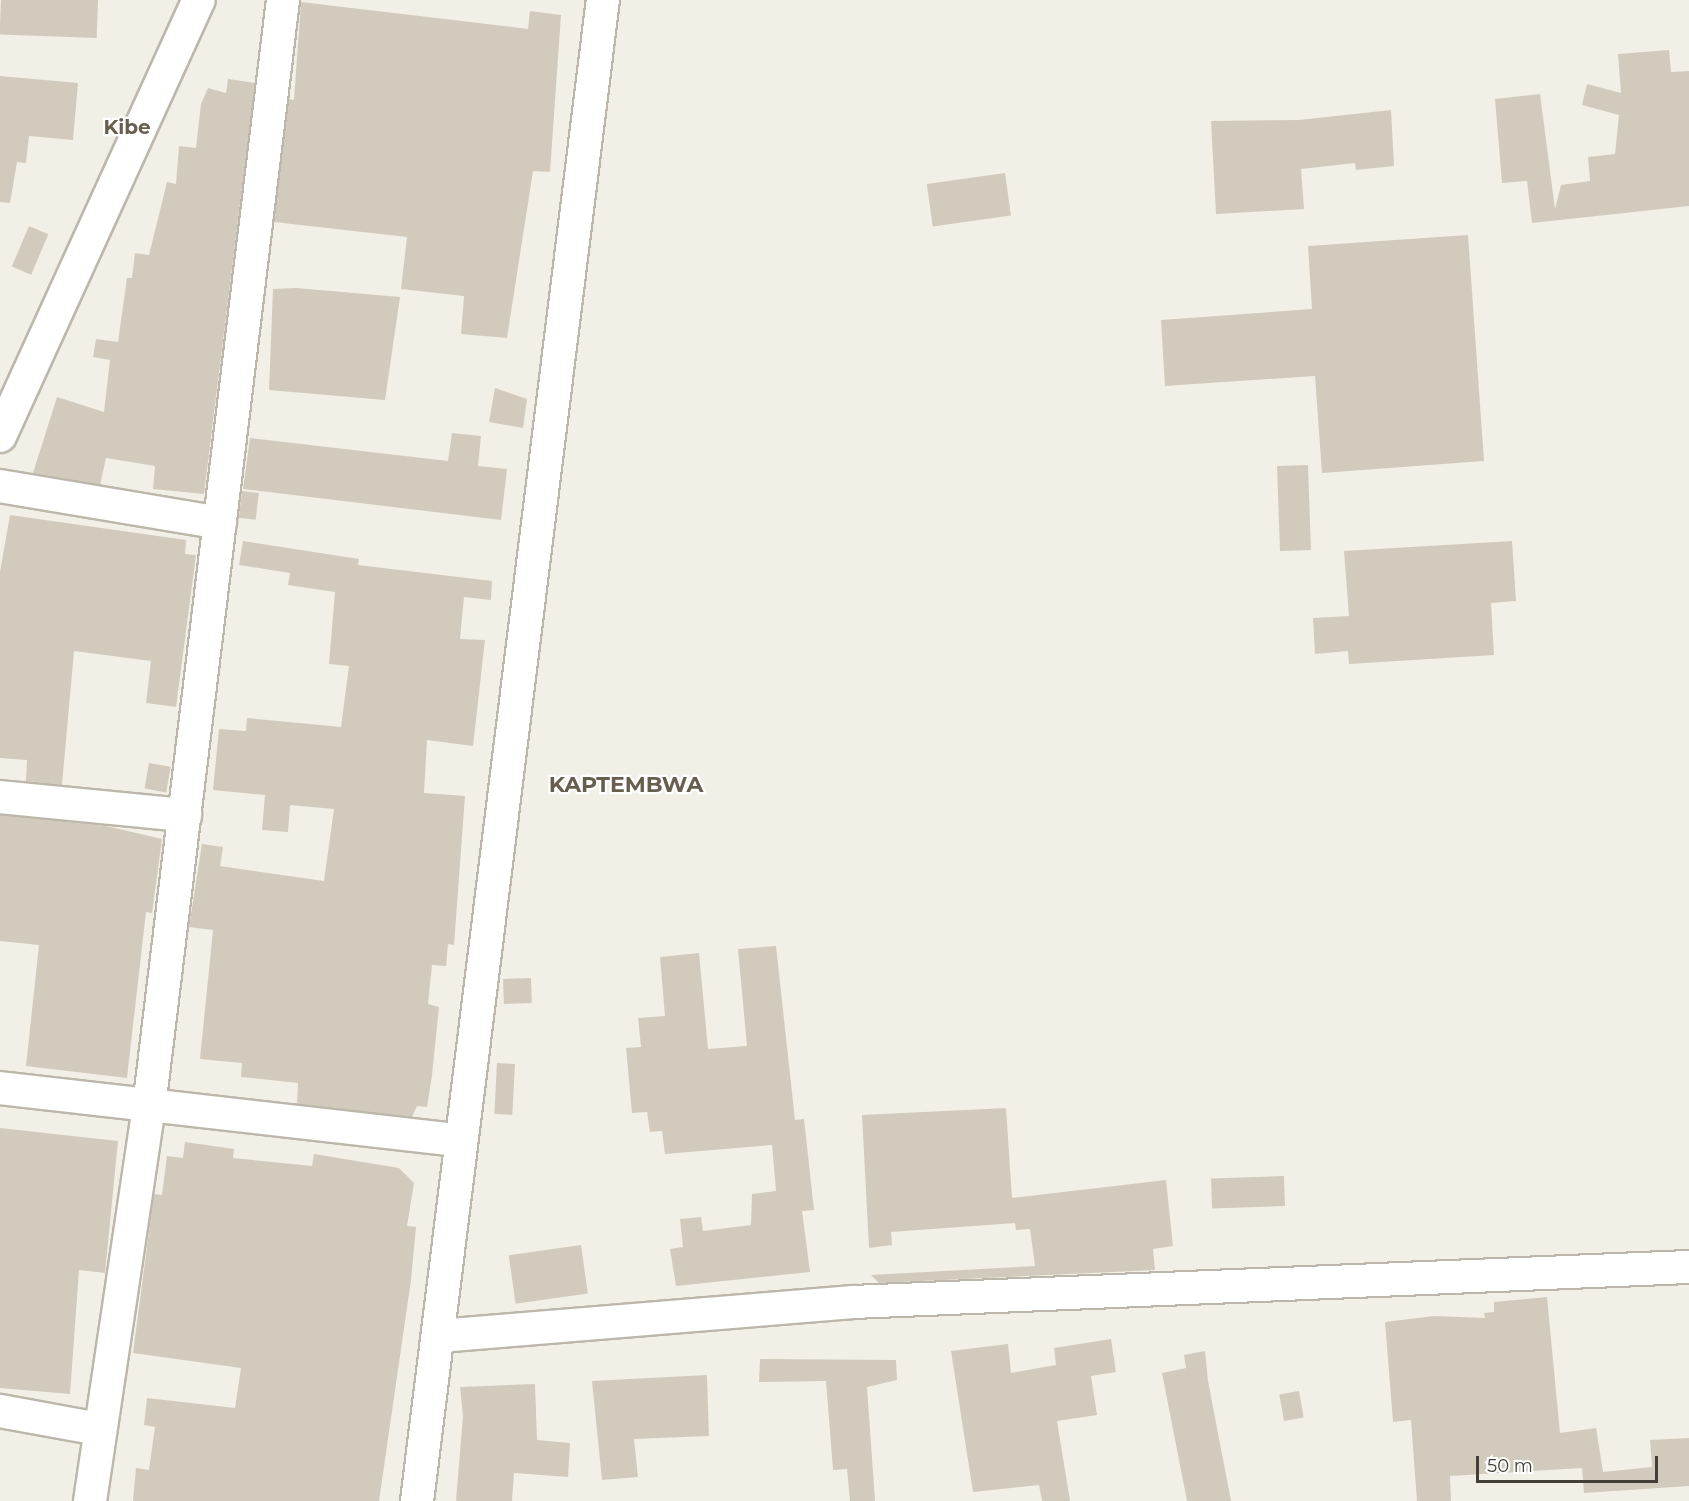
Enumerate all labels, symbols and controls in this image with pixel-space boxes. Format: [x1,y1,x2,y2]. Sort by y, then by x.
district label: Kibe [103,115,151,139]
district label: KAPTEMBWA [549,772,703,798]
scale bar [1479,1444,1660,1482]
text: 50 m [1487,1455,1533,1477]

